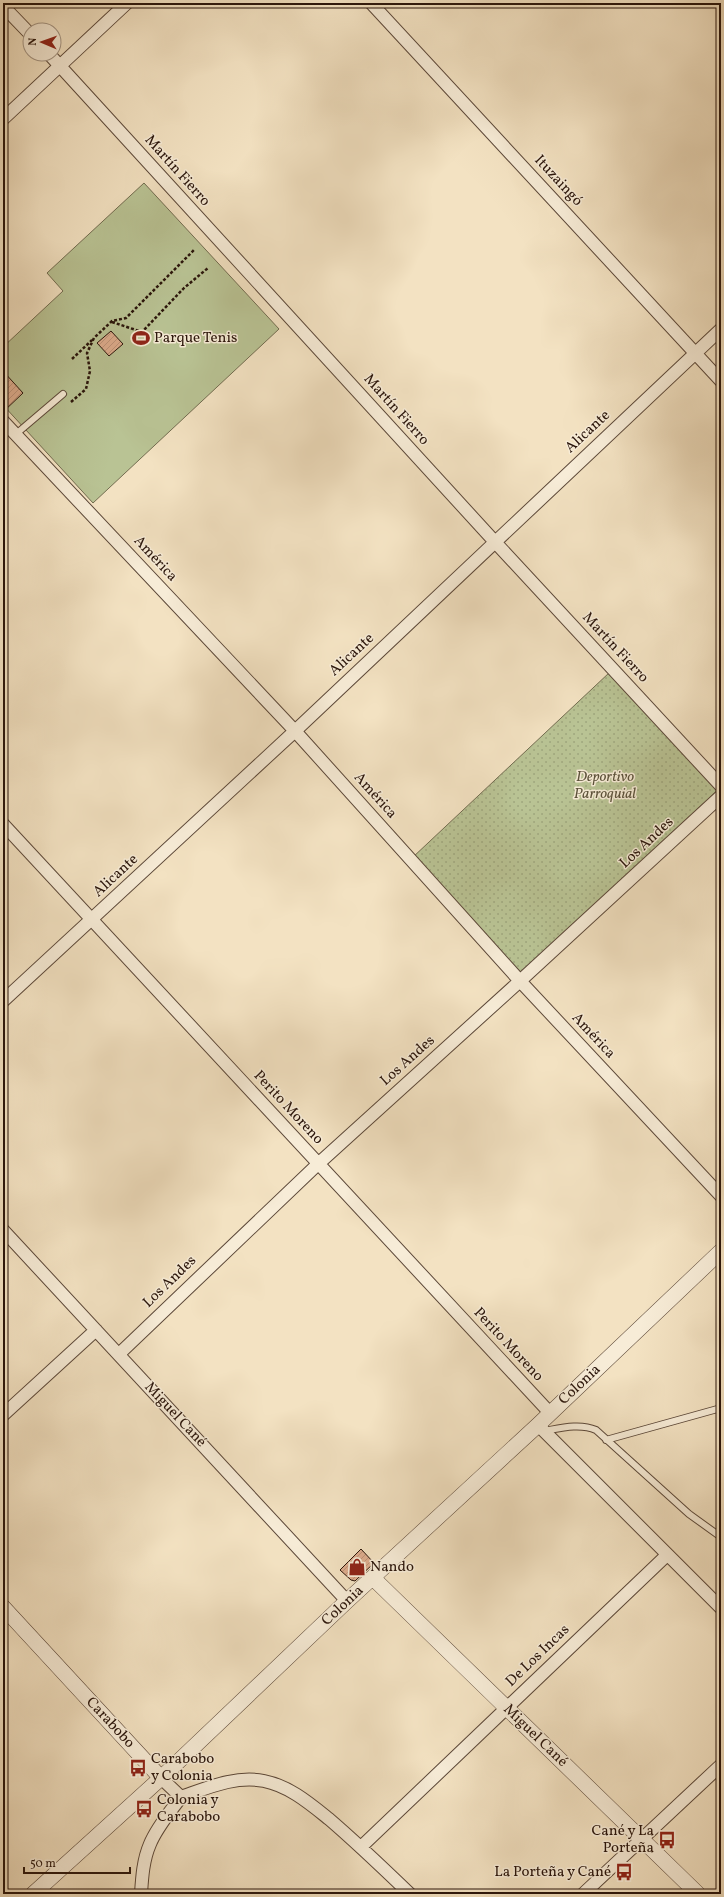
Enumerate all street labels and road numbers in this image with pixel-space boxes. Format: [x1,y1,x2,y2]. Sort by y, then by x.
street label: Martín Fierro [139,131,215,211]
street label: Ituzaingó [529,151,587,211]
street label: Martín Fierro [358,370,434,450]
street label: Alicante [561,406,615,458]
street label: América [128,531,182,587]
street label: Martín Fierro [577,608,653,688]
street label: Alicante [325,629,379,681]
street label: América [348,768,402,824]
street label: Los Andes [615,812,679,874]
street label: Alicante [89,850,143,902]
street label: América [566,1008,620,1064]
street label: Los Andes [376,1031,440,1091]
street label: Perito Moreno [248,1066,328,1150]
street label: Los Andes [138,1251,202,1313]
street label: Perito Moreno [468,1303,548,1387]
street label: Colonia [554,1360,606,1410]
street label: Miguel Cané [139,1378,211,1452]
street label: Colonia [317,1581,369,1631]
street label: De Los Incas [501,1620,575,1692]
street label: Carabobo [81,1693,139,1753]
street label: Miguel Cané [498,1700,572,1772]

